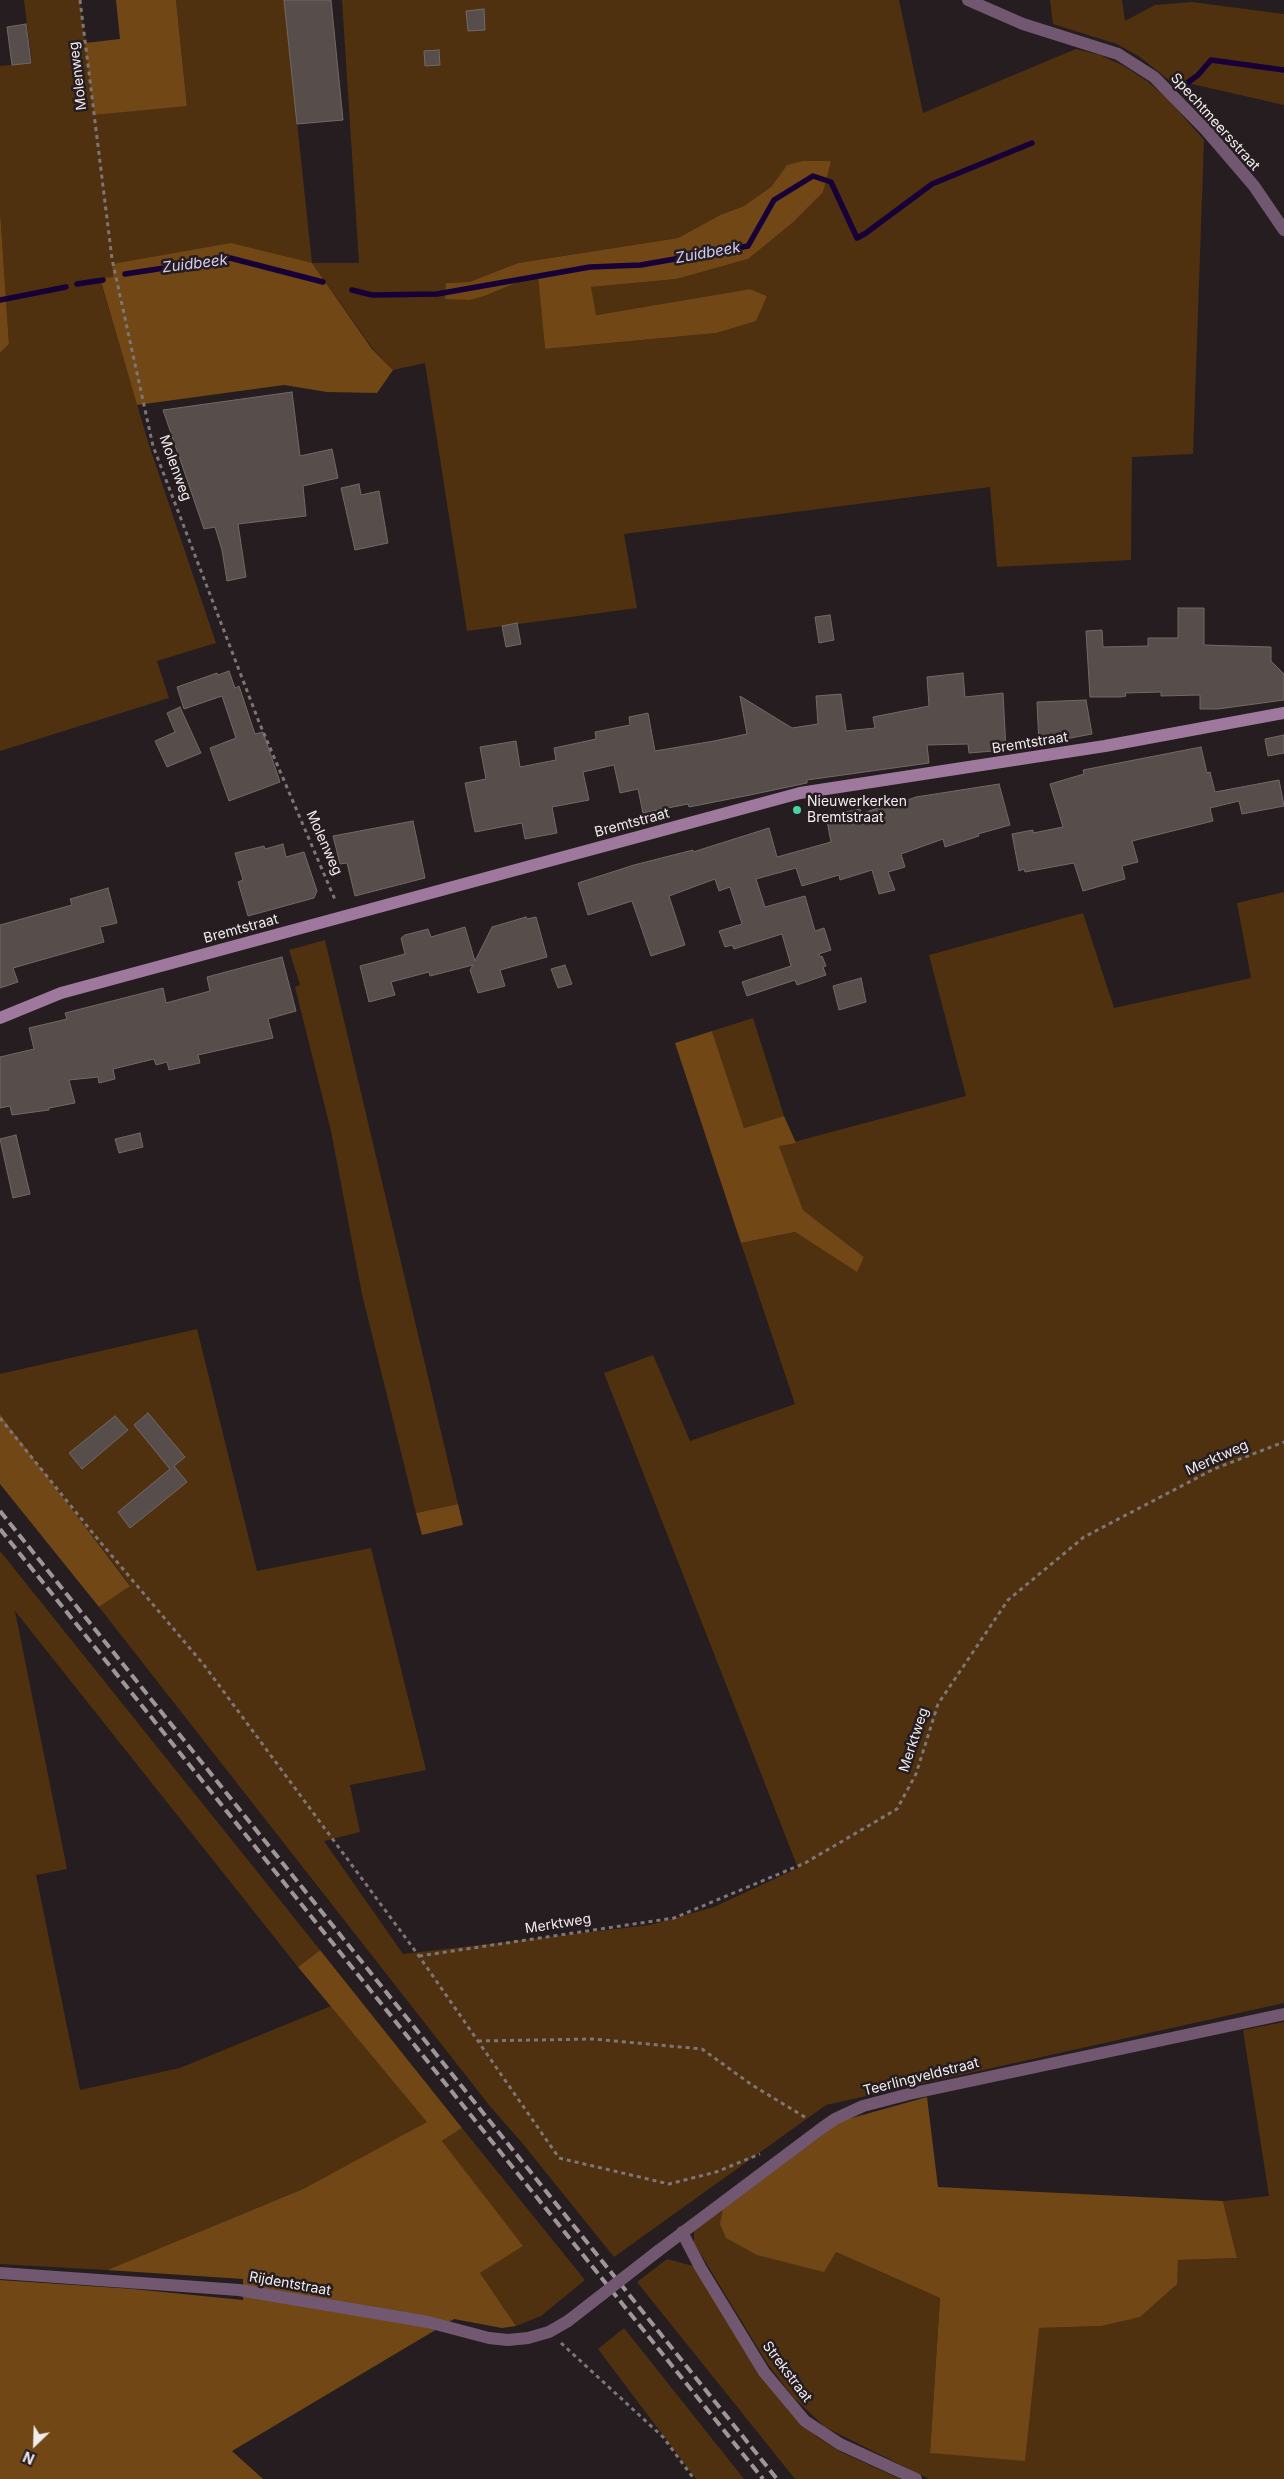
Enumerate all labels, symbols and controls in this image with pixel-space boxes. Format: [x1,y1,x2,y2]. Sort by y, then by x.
street label: Molenweg [65,41,91,111]
street label: Spechtmeersstraat [1167,70,1263,174]
water label: Zuidbeek [674,238,742,268]
water label: Zuidbeek [161,251,229,277]
street label: Molenweg [155,433,195,503]
street label: Bremtstraat [991,729,1069,757]
place label: Nieuwerkerken Bremtstraat [807,794,907,826]
marker: Nieuwerkerken Bremtstraat [791,804,803,816]
street label: Bremtstraat [593,805,671,841]
street label: Molenweg [302,808,346,878]
street label: Bremtstraat [202,911,280,947]
street label: Merktweg [1183,1437,1251,1479]
street label: Merktweg [896,1706,932,1774]
street label: Merktweg [524,1910,592,1938]
street label: Teerlingveldstraat [861,2054,981,2100]
street label: Rijdentstraat [248,2269,332,2299]
street label: Strekstraat [759,2338,815,2406]
north arrow [10,2419,60,2469]
text: N [20,2448,37,2468]

